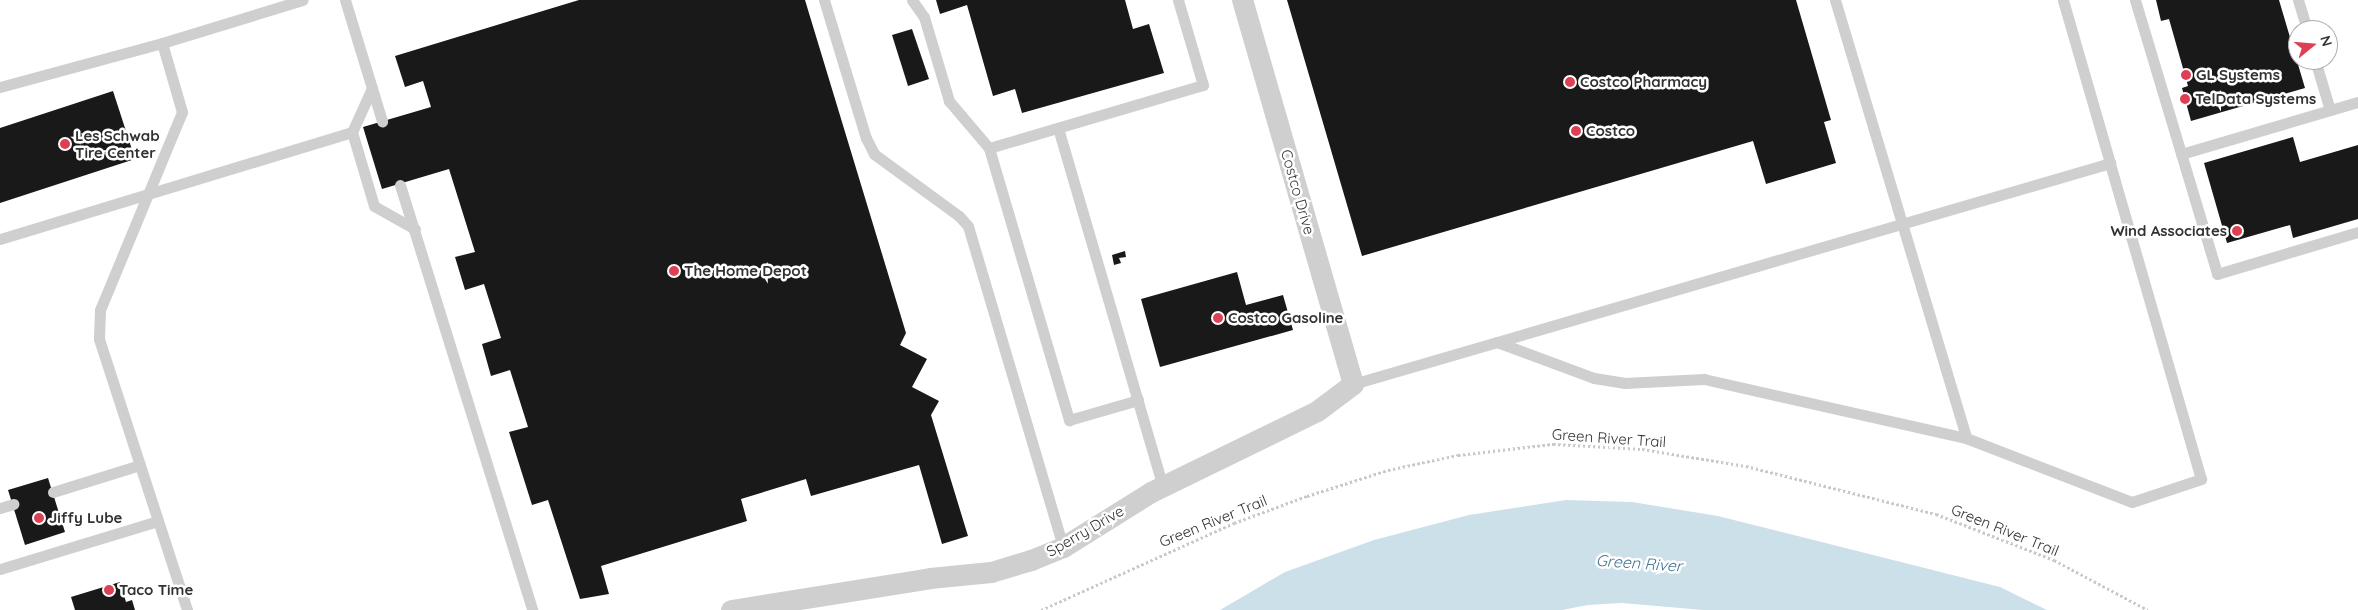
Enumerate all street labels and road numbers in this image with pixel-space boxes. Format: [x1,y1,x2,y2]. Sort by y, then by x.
street label: Costco Drive [1277,147,1319,237]
street label: Green River Trail [1551,425,1667,451]
street label: Green River Trail [1157,491,1269,551]
street label: Green River Trail [1949,500,2061,560]
street label: Sperry Drive [1043,502,1127,560]

